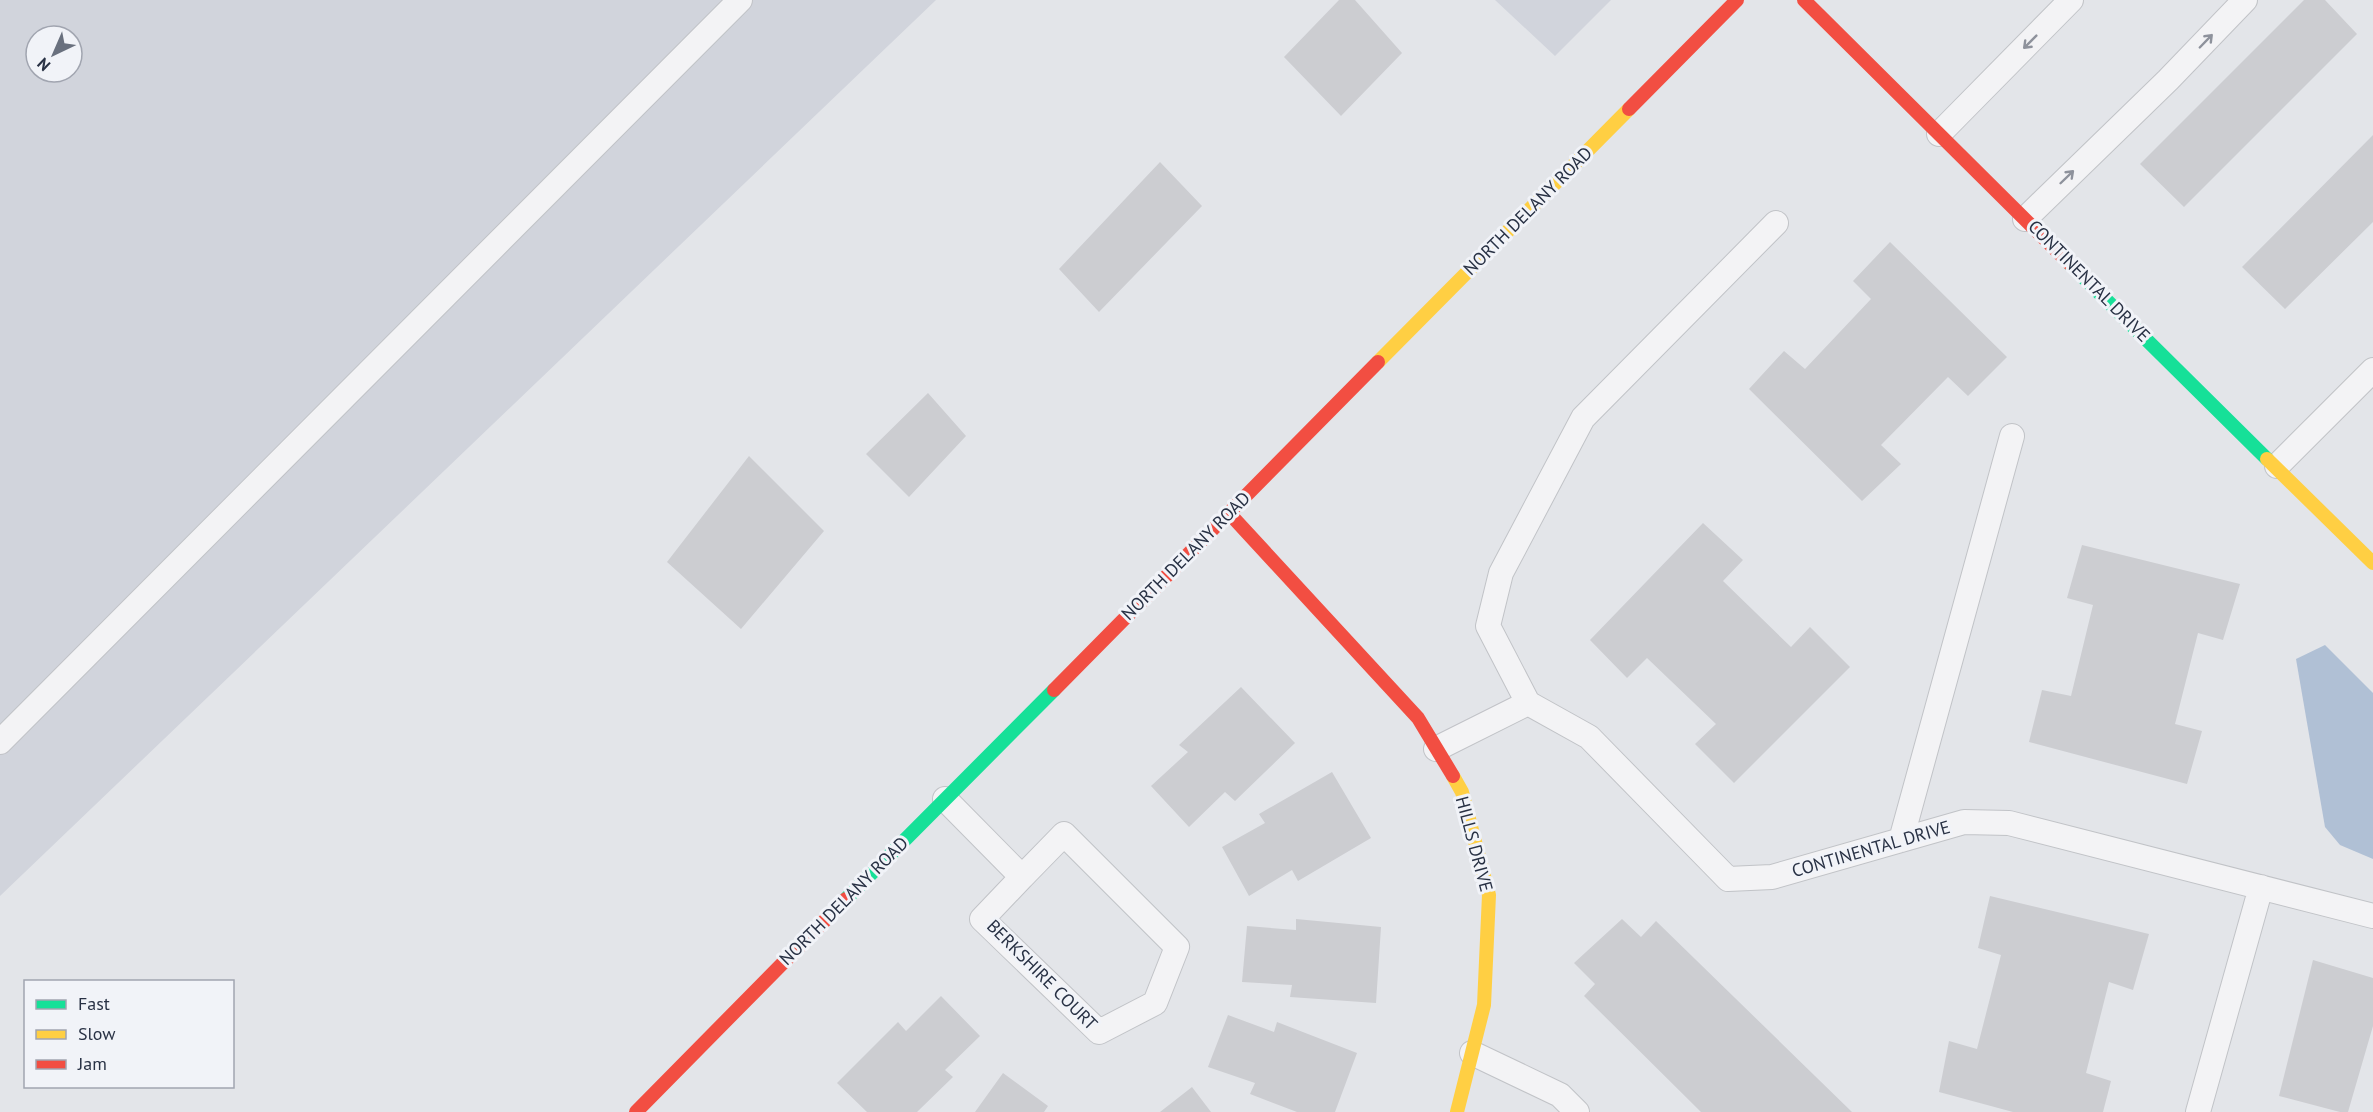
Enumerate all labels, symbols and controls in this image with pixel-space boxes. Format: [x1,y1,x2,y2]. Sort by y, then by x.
north arrow [24,24,84,84]
one-way arrow [2199,33,2213,48]
one-way arrow [2023,34,2037,49]
text: N [33,54,54,76]
street label: NORTH DELANY ROAD [1458,141,1597,280]
one-way arrow [2059,170,2074,185]
street label: CONTINENTAL DRIVE [2023,215,2155,347]
street label: NORTH DELANY ROAD [1116,486,1255,625]
street label: HILLS DRIVE [1451,794,1498,894]
street label: CONTINENTAL DRIVE [1789,815,1953,882]
street label: NORTH DELANY ROAD [774,831,913,970]
street label: BERKSHIRE COURT [982,914,1103,1035]
legend [24,980,234,1088]
text: Fast [78,992,110,1015]
text: Slow [78,1022,116,1045]
text: Jam [77,1052,107,1075]

